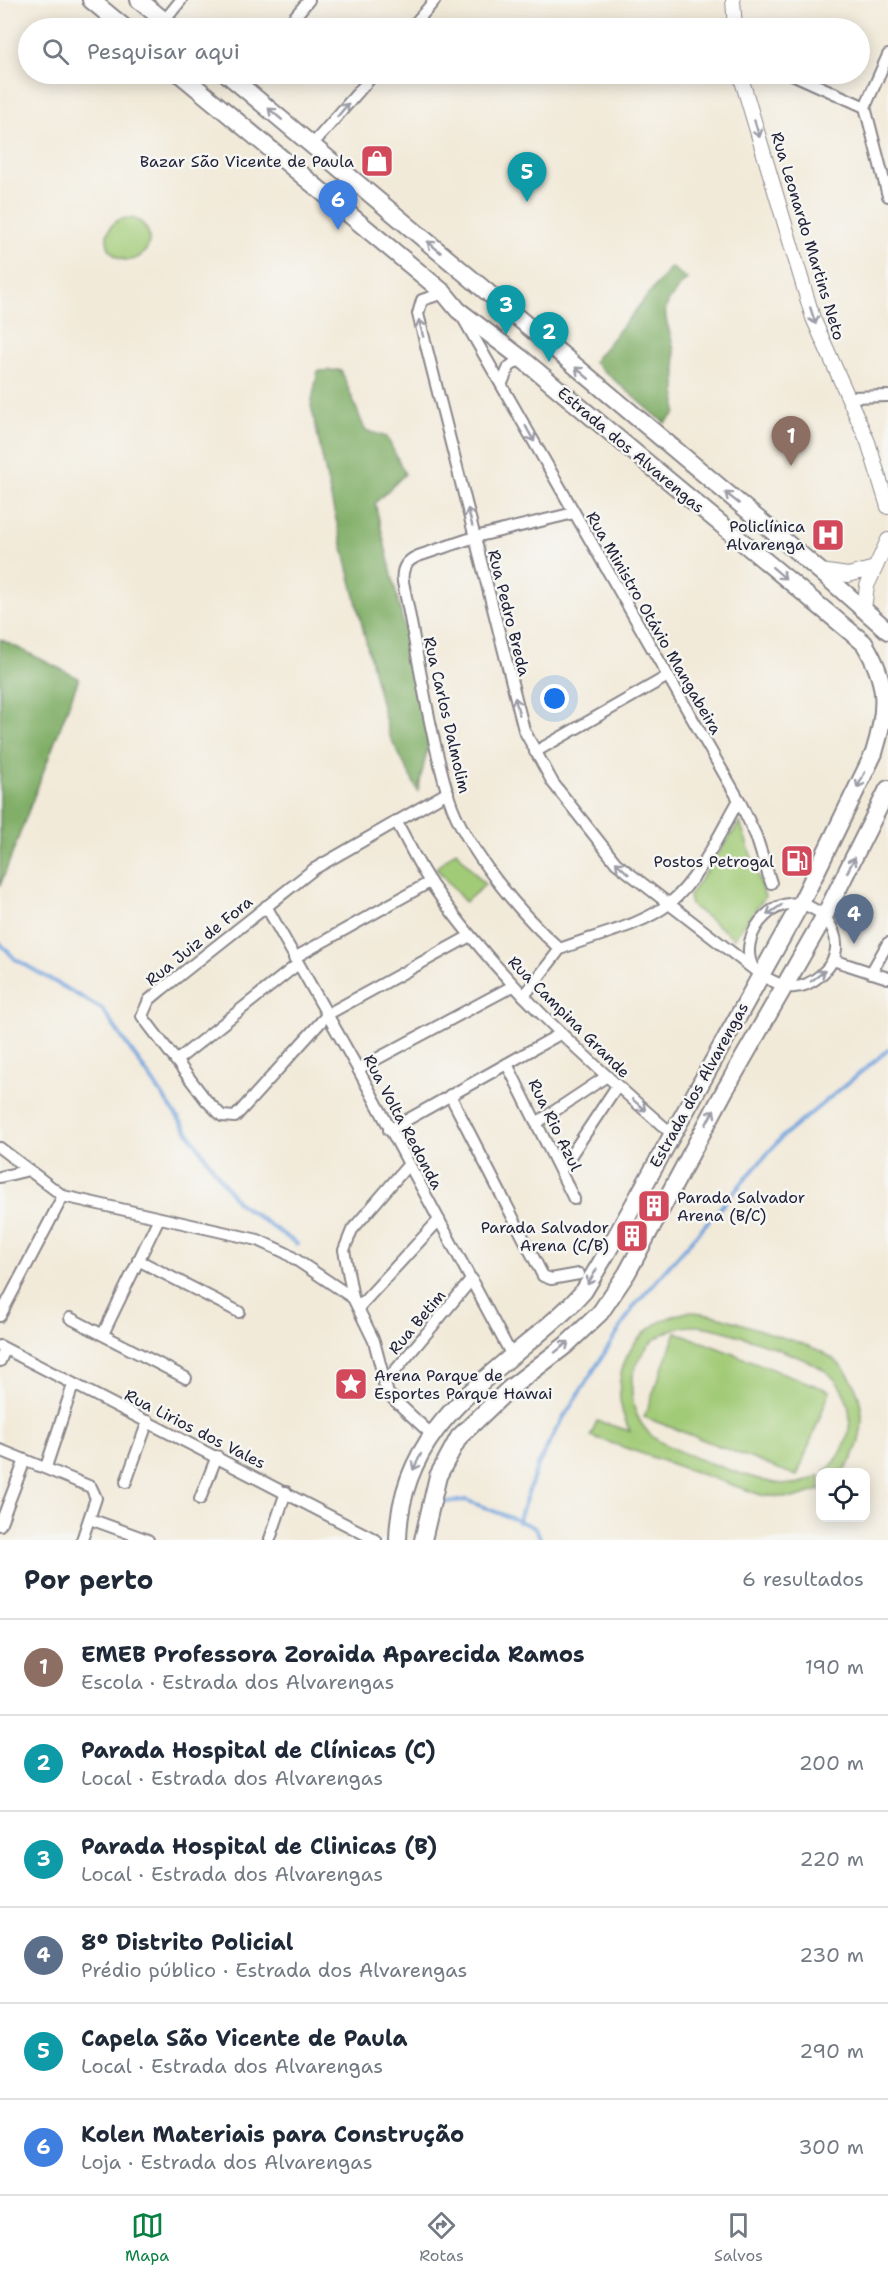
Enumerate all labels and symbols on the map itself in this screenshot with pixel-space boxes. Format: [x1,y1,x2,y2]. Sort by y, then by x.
one-way arrow [336,103,350,118]
one-way arrow [268,107,283,121]
one-way arrow [752,119,763,138]
street label: Rua Leonardo Martins Neto [766,129,850,343]
shop icon: Bazar São Vicente de Paula [359,143,395,179]
place label: Bazar São Vicente de Paula [140,151,354,172]
pin: 5 [508,152,546,202]
pin: 6 [318,180,358,230]
one-way arrow [426,240,442,253]
pin: 3 [486,286,526,335]
one-way arrow [808,306,819,325]
pin: 2 [530,312,568,362]
one-way arrow [415,319,427,338]
one-way arrow [575,366,590,380]
street label: Estrada dos Alvarengas [553,382,709,518]
pin: 1 [772,416,810,466]
one-way arrow [524,425,536,442]
one-way arrow [724,492,740,505]
one-way arrow [464,508,476,527]
street label: Rua Ministro Otávio Mangabeira [581,508,727,738]
place label: Policlínica Alvarenga [726,516,805,555]
hospital icon: Policlínica Alvarenga [810,517,846,553]
street label: Rua Pedro Breda [483,548,535,678]
one-way arrow [771,566,786,580]
street label: Rua Carlos Dalmolim [419,635,475,796]
your location [540,684,569,713]
one-way arrow [510,697,522,716]
one-way arrow [854,770,866,788]
fuel station icon: Postos Petrogal [779,843,815,879]
place label: Postos Petrogal [654,851,774,872]
one-way arrow [845,856,857,874]
one-way arrow [615,861,630,875]
street label: Rua Juiz de Fora [141,891,257,991]
pin: 4 [834,894,874,944]
one-way arrow [767,904,783,916]
street label: Rua Campina Grande [504,952,634,1082]
one-way arrow [809,970,825,982]
street label: Estrada dos Alvarengas [645,999,753,1171]
street label: Rua Volta Redonda [359,1051,448,1193]
street label: Rua Rio Azul [524,1075,586,1175]
one-way arrow [631,1099,647,1112]
one-way arrow [705,1109,716,1127]
place label: Parada Salvador Arena (B/C) [677,1187,805,1226]
building icon: Parada Salvador Arena (B/C) [636,1188,672,1224]
place label: Parada Salvador Arena (C/B) [481,1217,609,1256]
building icon: Parada Salvador Arena (C/B) [614,1218,650,1254]
one-way arrow [586,1268,598,1285]
street label: Rua Betim [384,1285,450,1359]
one-way arrow [554,1341,570,1354]
place label: Arena Parque de Esportes Parque Hawai [374,1365,553,1404]
place icon: Arena Parque de Esportes Parque Hawai [333,1366,369,1402]
street label: Rua Lirios dos Vales [121,1384,269,1474]
one-way arrow [410,1453,422,1471]

